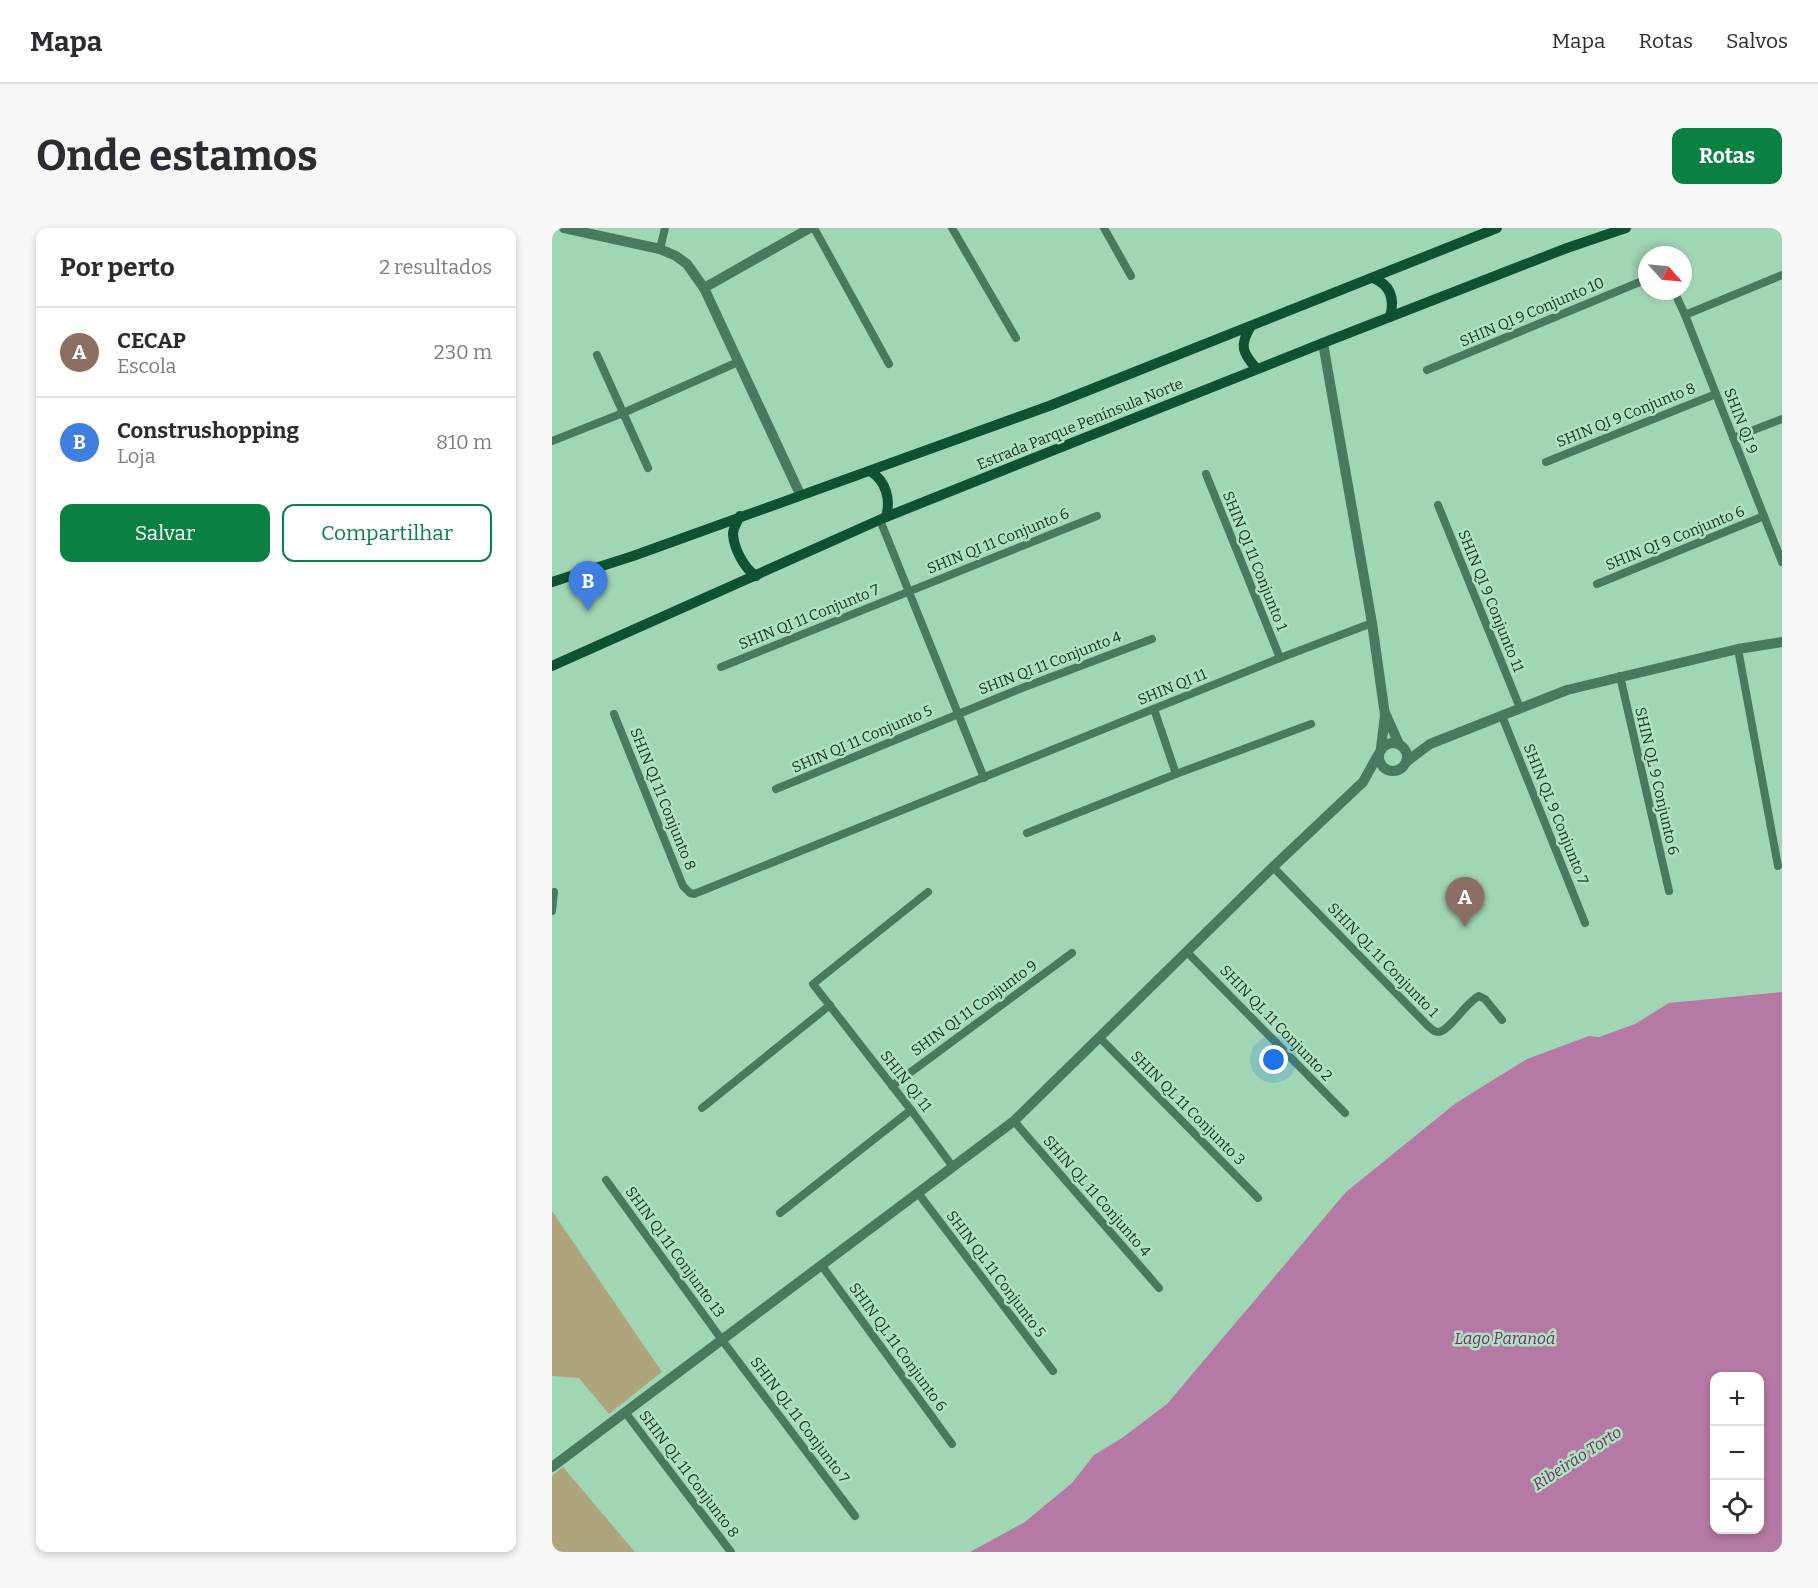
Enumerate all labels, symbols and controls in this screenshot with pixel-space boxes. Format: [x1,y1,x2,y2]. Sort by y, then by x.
text: Mapa [30,25,103,58]
text: Mapa [1552,28,1606,54]
text: Rotas [1639,28,1693,54]
text: Salvos [1726,28,1788,54]
button: Rotas [1672,128,1782,184]
text: Onde estamos [36,131,318,181]
north arrow [1638,246,1692,300]
text: Por perto [60,252,175,283]
text: 2 resultados [379,255,492,279]
street label: SHIN QI 9 Conjunto 10 [1457,273,1607,351]
text: CECAP [117,327,186,354]
text: A [72,340,87,364]
text: 230 m [434,340,492,364]
text: Escola [117,354,176,378]
street label: Estrada Parque Península Norte [974,374,1186,474]
street label: SHIN QI 9 Conjunto 8 [1554,379,1698,451]
street label: SHIN QI 9 [1720,385,1762,457]
text: Construshopping [117,417,299,444]
text: B [73,430,86,454]
text: 810 m [436,430,492,454]
text: Loja [117,444,156,468]
street label: SHIN QI 11 Conjunto 1 [1219,489,1291,633]
street label: SHIN QI 9 Conjunto 6 [1603,502,1747,574]
button: Salvar [60,504,270,562]
button: Compartilhar [282,504,492,562]
street label: SHIN QI 11 Conjunto 6 [924,504,1072,578]
street label: SHIN QI 9 Conjunto 11 [1454,527,1528,675]
pin: B [568,562,608,611]
street label: SHIN QI 11 Conjunto 7 [736,580,882,653]
street label: SHIN QI 11 Conjunto 4 [976,627,1124,699]
street label: SHIN QI 11 [1135,665,1209,709]
street label: SHIN QI 11 Conjunto 5 [789,701,935,777]
street label: SHIN QL 9 Conjunto 6 [1631,705,1683,857]
street label: SHIN QI 11 Conjunto 8 [626,725,700,873]
street label: SHIN QL 9 Conjunto 7 [1520,741,1593,887]
pin: A [1446,878,1484,927]
street label: SHIN QL 11 Conjunto 1 [1324,899,1442,1021]
street label: SHIN QI 11 Conjunto 9 [907,956,1041,1060]
street label: SHIN QL 11 Conjunto 2 [1216,961,1336,1085]
your location [1259,1045,1288,1074]
street label: SHIN QI 11 [877,1047,935,1115]
street label: SHIN QL 11 Conjunto 3 [1127,1047,1249,1169]
street label: SHIN QL 11 Conjunto 4 [1040,1132,1155,1260]
street label: SHIN QI 11 Conjunto 13 [621,1183,729,1321]
street label: SHIN QL 11 Conjunto 5 [943,1207,1049,1341]
street label: SHIN QL 11 Conjunto 6 [845,1279,951,1415]
water label: Lago Paranoá [1455,1329,1555,1348]
street label: SHIN QL 11 Conjunto 7 [747,1353,854,1487]
map controls [1710,1372,1764,1534]
button: + [1710,1372,1764,1426]
street label: SHIN QL 11 Conjunto 8 [635,1407,743,1541]
water label: Ribeirão Torto [1529,1422,1625,1494]
button: − [1710,1426,1764,1480]
button: locate [1710,1480,1764,1534]

